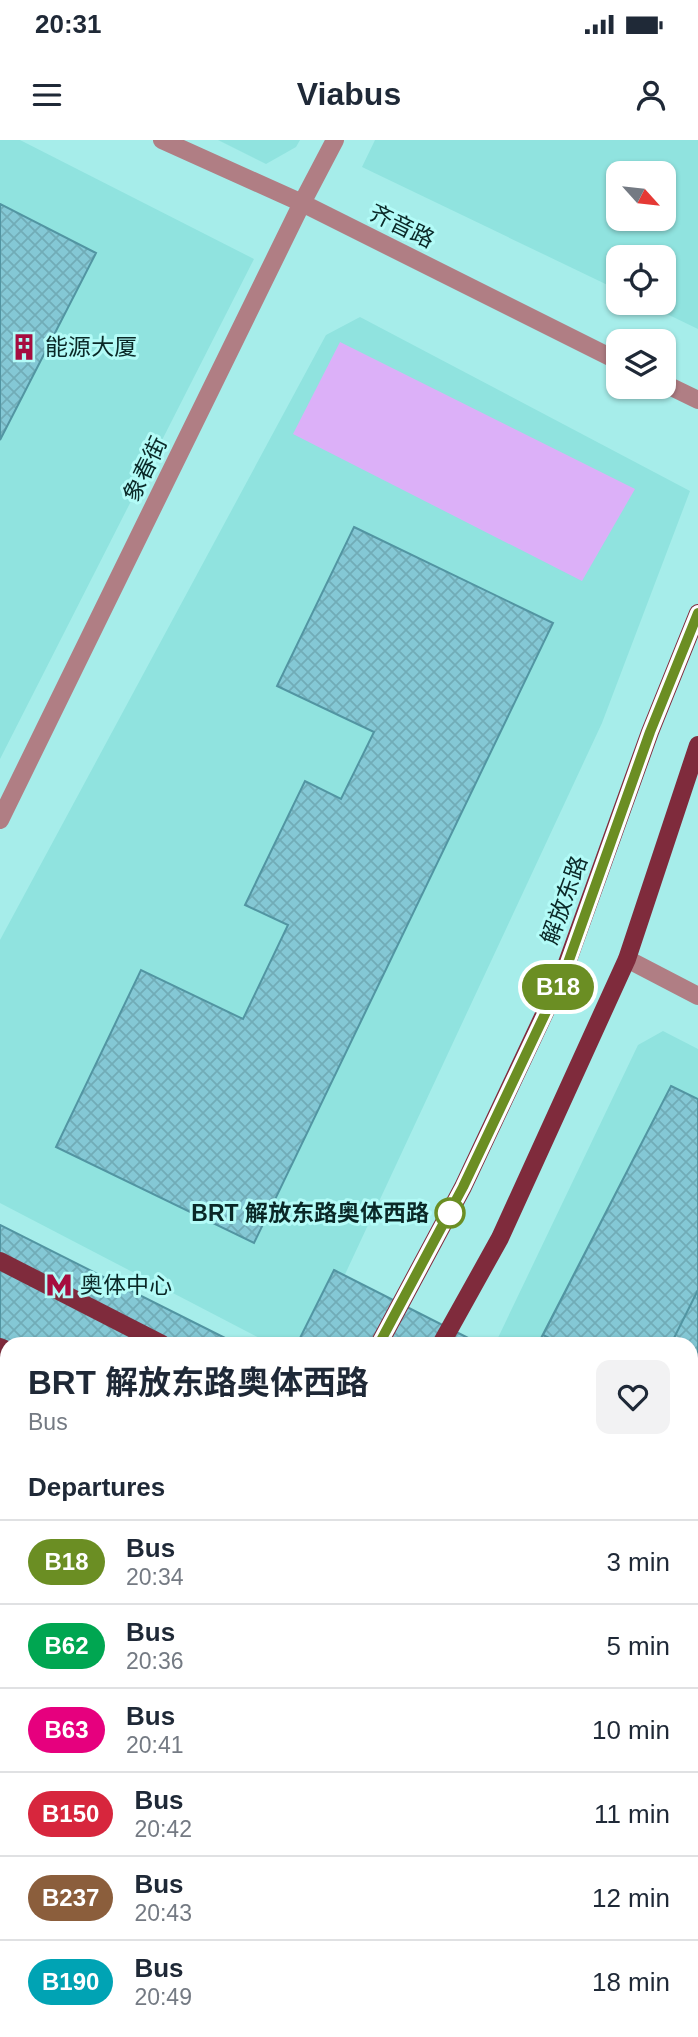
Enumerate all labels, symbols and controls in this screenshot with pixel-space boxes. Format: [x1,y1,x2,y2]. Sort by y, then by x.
text: 20:31 [35,9,102,39]
icon: menu [28,76,66,114]
text: Viabus [297,76,401,112]
icon: person [632,76,670,114]
north arrow [606,161,676,231]
map controls [606,161,676,399]
street label: 齐音路 [365,199,439,253]
button: locate [606,245,676,315]
button: layers [606,329,676,399]
building icon: 能源大厦 [9,332,39,362]
place label: 能源大厦 [45,334,137,360]
street label: 象春街 [118,432,172,506]
street label: 解放东路 [536,852,592,948]
line badge: B18 [518,964,598,1010]
text: B18 [536,973,580,1000]
marker: BRT 解放东路奥体西路 [435,1198,465,1228]
place label: BRT 解放东路奥体西路 [191,1200,429,1226]
metro station icon: 奥体中心 [44,1270,74,1300]
place label: 奥体中心 [80,1272,172,1298]
button: heart [596,1360,670,1434]
text: BRT 解放东路奥体西路 [28,1364,369,1401]
text: Bus [28,1409,68,1435]
text: Departures [28,1472,165,1502]
text: Bus [126,1533,175,1563]
text: 3 min [606,1547,670,1577]
text: B18 [44,1548,89,1575]
text: 20:34 [126,1564,184,1590]
text: Bus [126,1617,175,1647]
text: 5 min [606,1631,670,1661]
text: B62 [44,1632,89,1659]
text: 20:36 [126,1648,184,1674]
text: Bus [126,1701,175,1731]
text: 10 min [592,1715,670,1745]
text: B63 [44,1716,89,1743]
text: 20:41 [126,1732,184,1758]
text: Bus [134,1785,184,1815]
text: 11 min [594,1799,670,1829]
text: B150 [42,1800,99,1827]
text: 20:42 [134,1816,192,1842]
text: Bus [134,1869,184,1899]
text: 12 min [592,1883,670,1913]
text: B237 [42,1884,99,1911]
text: 20:43 [134,1900,192,1926]
text: Bus [134,1953,184,1983]
text: 18 min [592,1967,670,1997]
text: B190 [42,1968,99,1995]
text: 20:49 [134,1984,192,2010]

